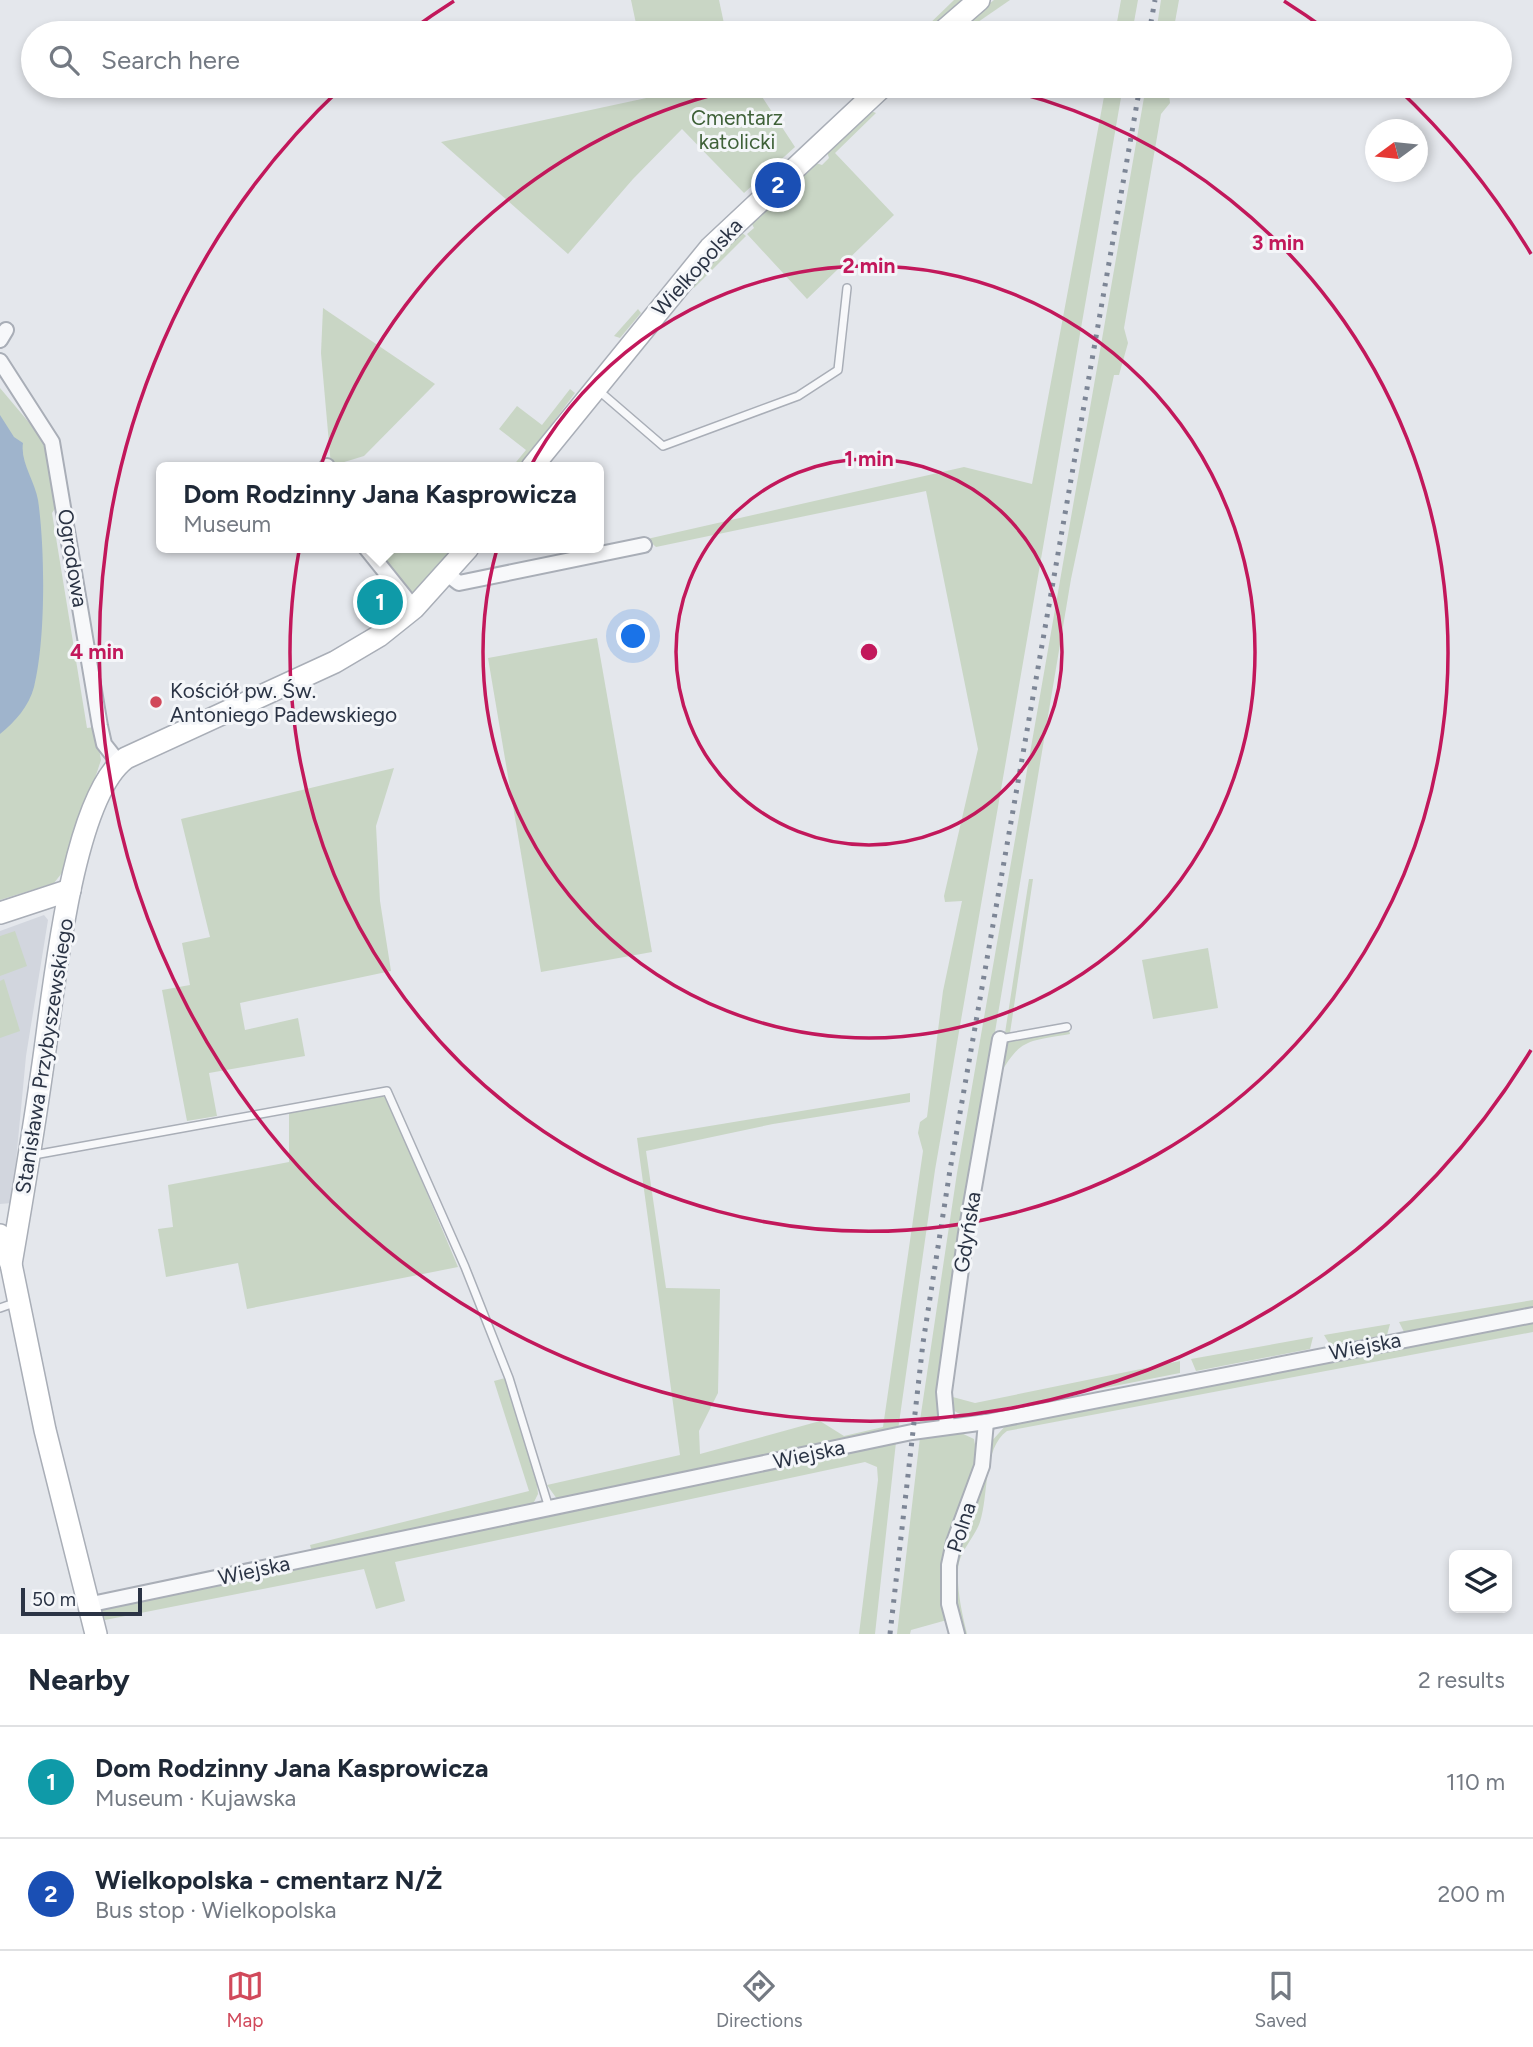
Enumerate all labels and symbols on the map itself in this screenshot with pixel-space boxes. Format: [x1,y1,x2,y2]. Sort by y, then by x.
park label: Cmentarz katolicki [691,105,783,154]
north arrow [1365,119,1428,182]
pin: 2 [755,159,801,211]
street label: Wielkopolska [647,213,747,321]
text: 3 min [1252,230,1304,255]
text: 2 min [843,253,895,278]
text: 1 min [844,446,894,471]
street label: Ogrodowa [53,507,93,609]
pin: 1 [357,576,403,628]
your location [616,619,650,653]
text: 4 min [70,639,124,664]
centre of rings [857,640,881,664]
place label: Kościół pw. Św. Antoniego Padewskiego [170,678,397,727]
marker: Kościół pw. Św. Antoniego Padewskiego [148,694,164,710]
street label: Stanisława Przybyszewskiego [10,916,78,1196]
street label: Gdyńska [948,1190,986,1274]
street label: Wiejska [1327,1327,1403,1365]
street label: Wiejska [771,1434,847,1474]
street label: Polna [941,1499,981,1555]
street label: Wiejska [216,1550,292,1590]
scale bar [21,1585,142,1617]

